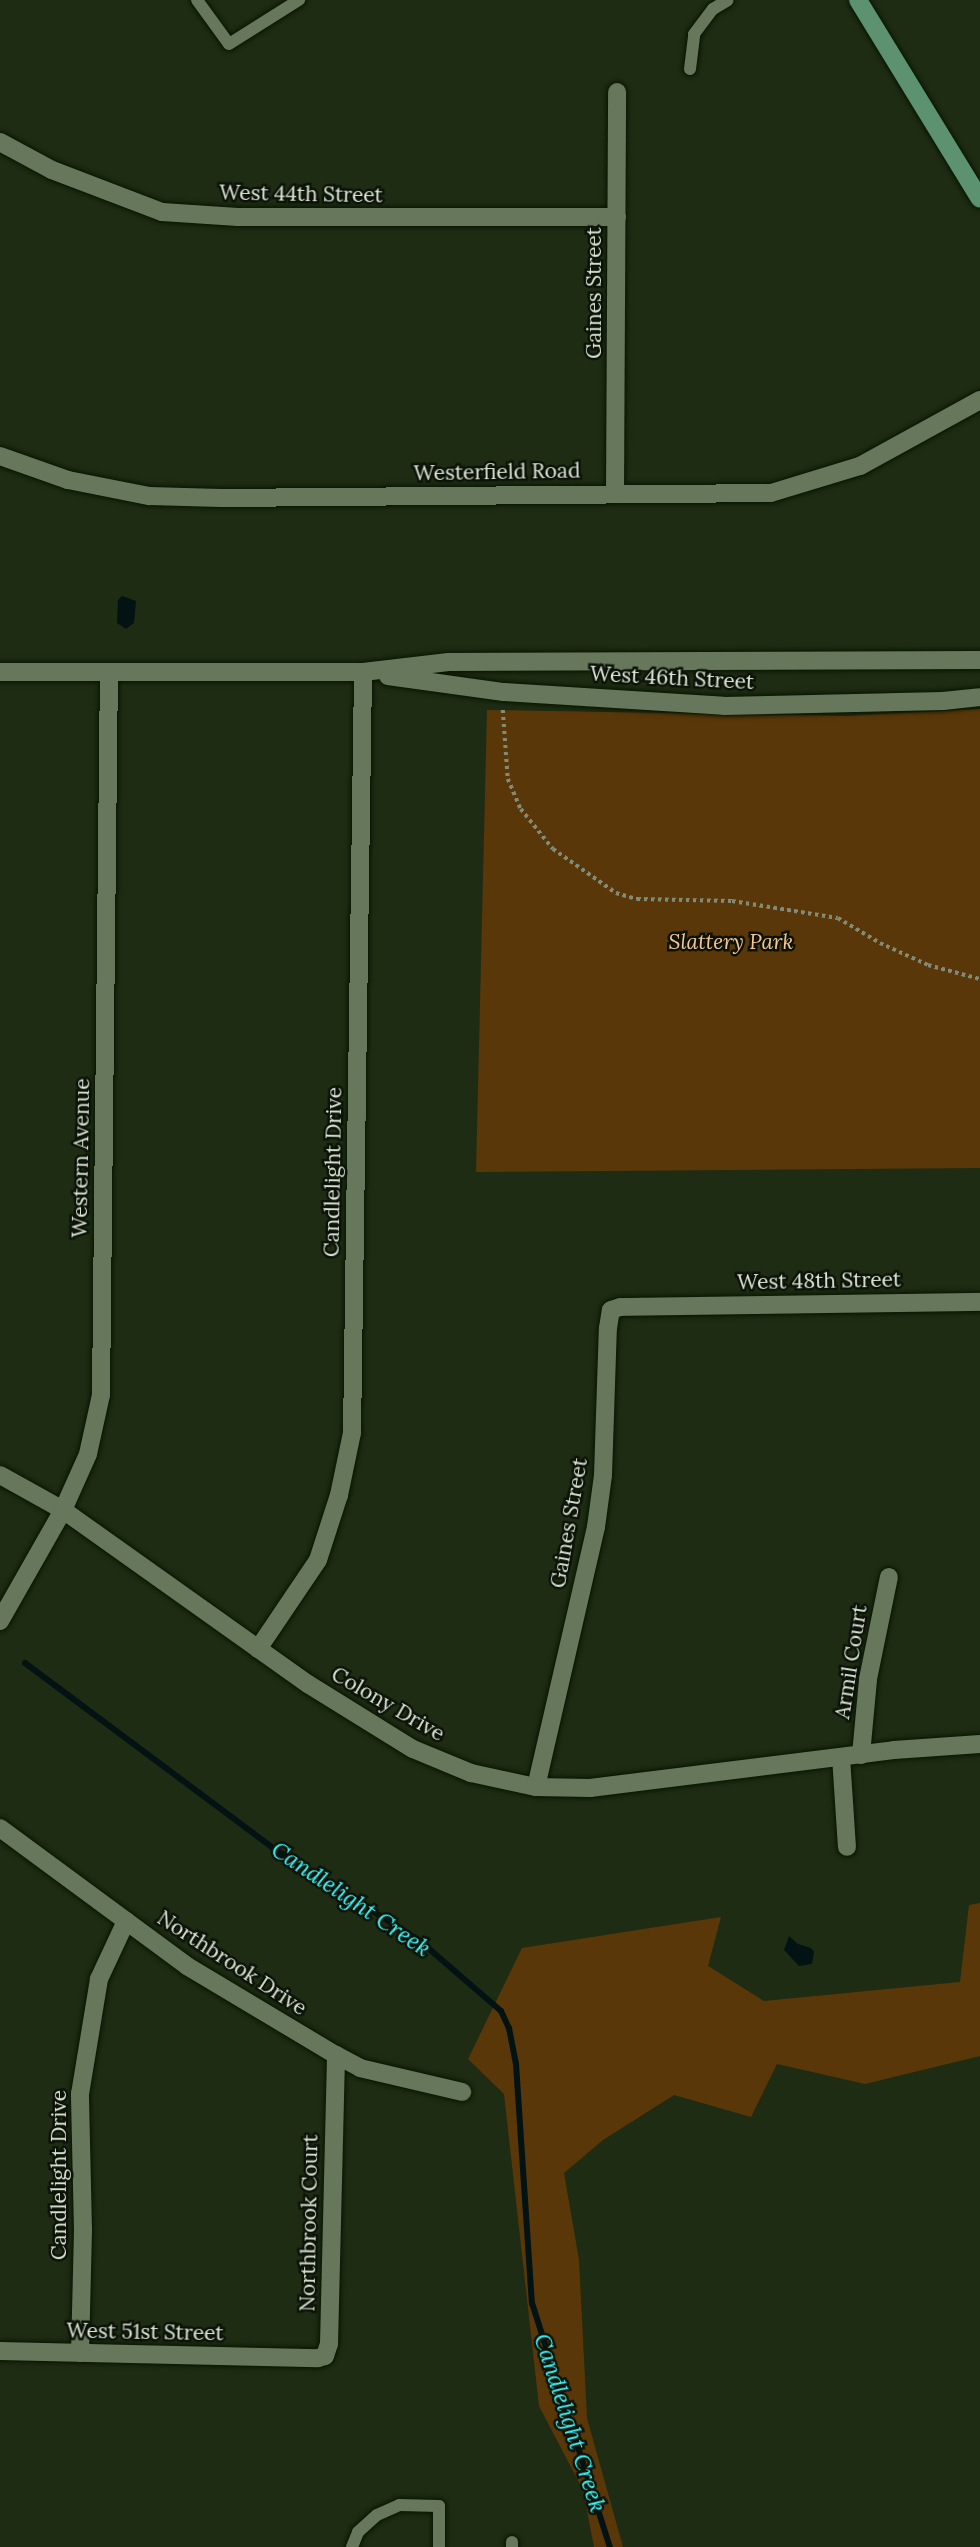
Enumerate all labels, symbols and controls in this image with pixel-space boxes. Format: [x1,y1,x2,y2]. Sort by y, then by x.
street label: West 44th Street [219,180,383,208]
street label: Gaines Street [581,227,607,359]
street label: Westerfield Road [413,458,581,486]
street label: West 46th Street [589,661,755,695]
park label: Slattery Park [669,929,793,955]
street label: Western Avenue [67,1078,95,1238]
street label: Candlelight Drive [319,1087,347,1257]
street label: West 48th Street [737,1267,901,1295]
street label: Gaines Street [545,1456,593,1590]
street label: Armil Court [830,1603,872,1721]
street label: Colony Drive [327,1661,449,1747]
water label: Candlelight Creek [266,1836,436,1962]
street label: Northbrook Drive [153,1905,311,2021]
street label: Candlelight Drive [46,2090,72,2260]
street label: Northbrook Court [295,2134,323,2312]
street label: West 51st Street [66,2318,224,2346]
water label: Candlelight Creek [528,2330,612,2516]

